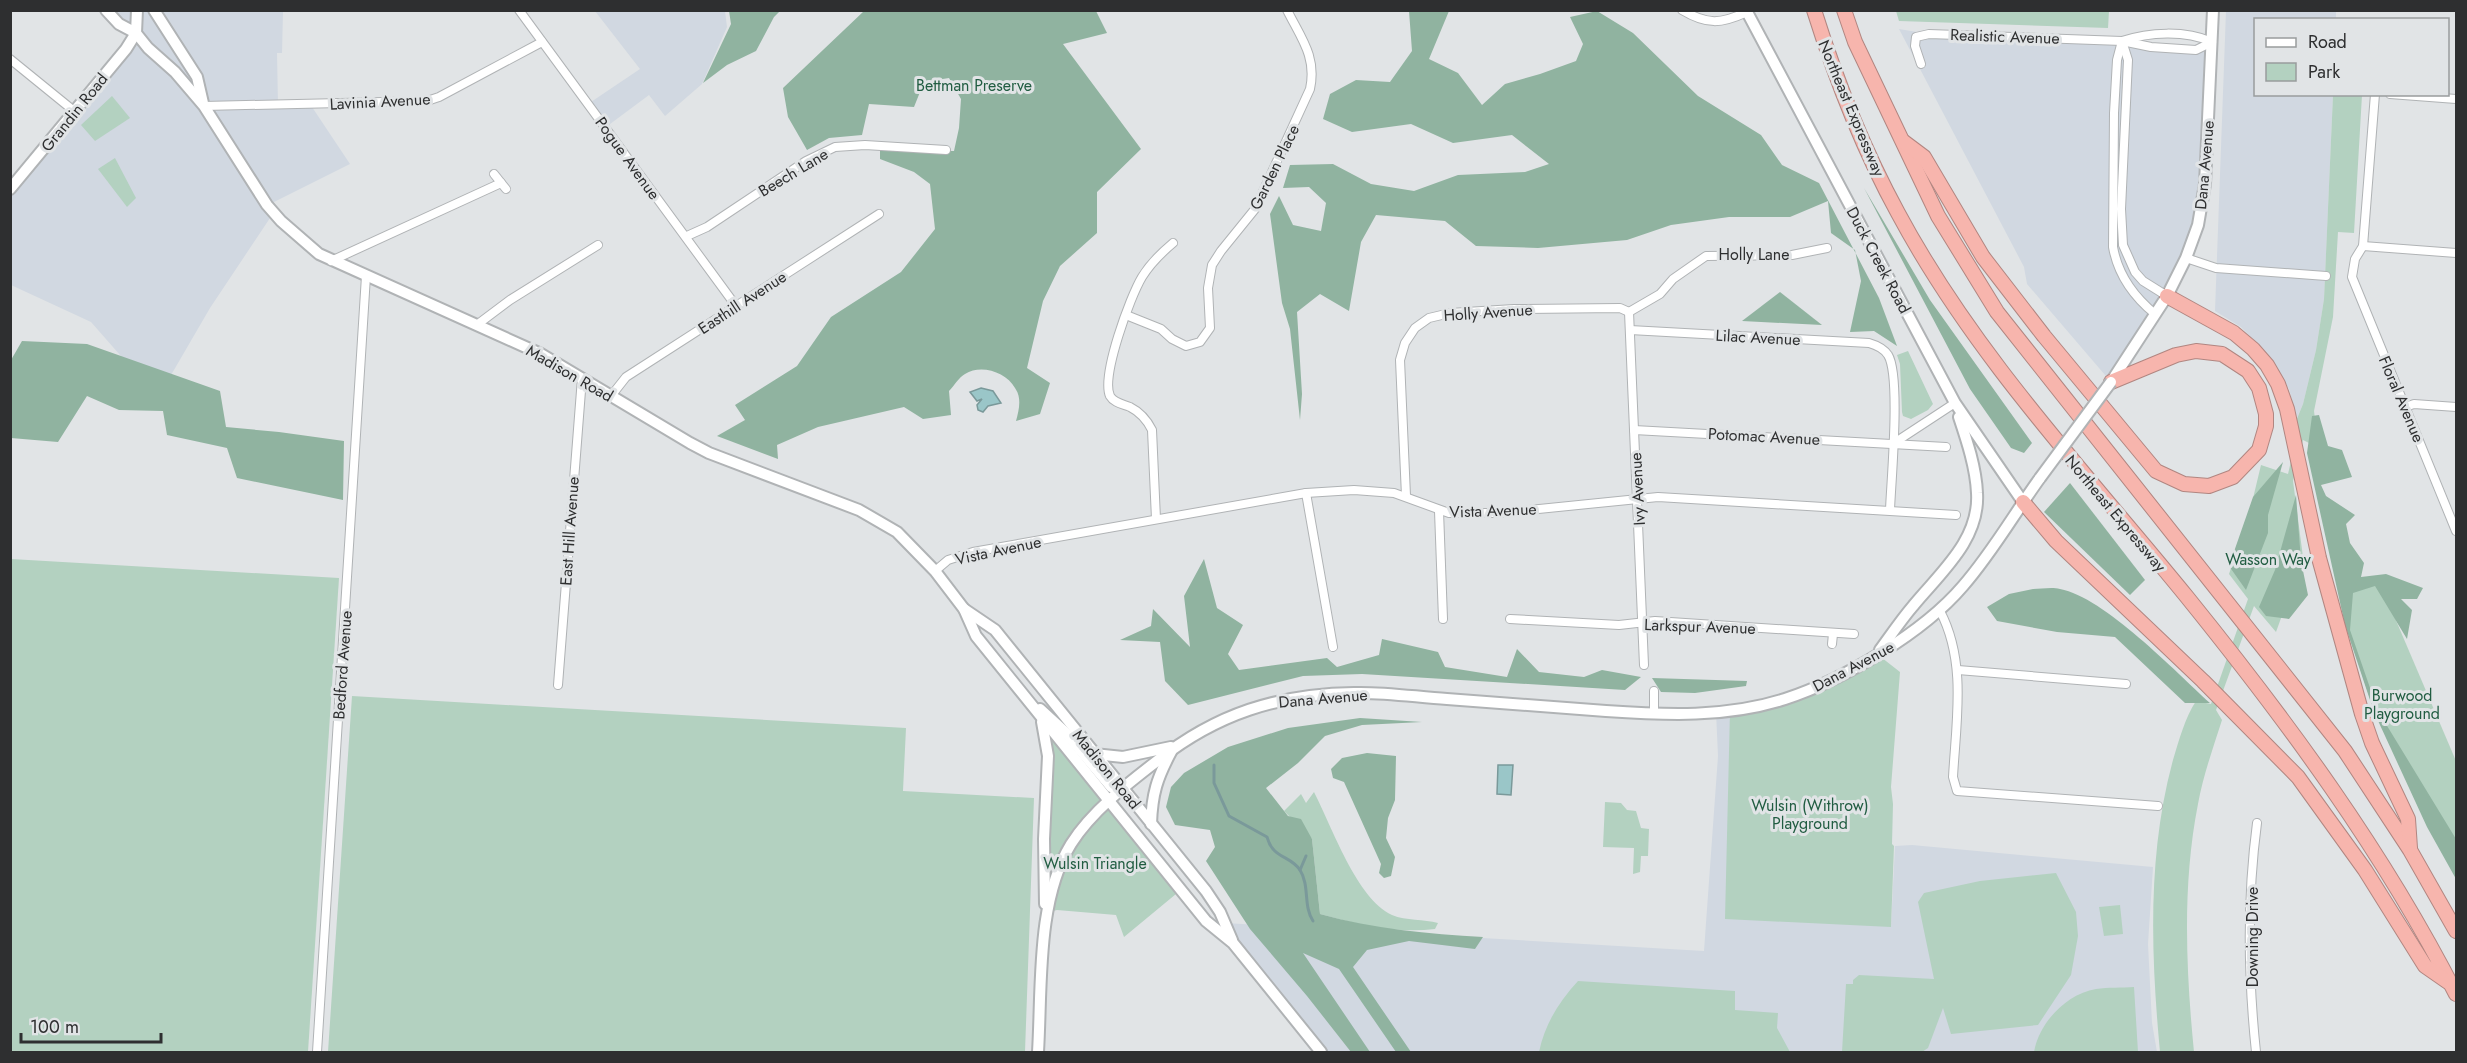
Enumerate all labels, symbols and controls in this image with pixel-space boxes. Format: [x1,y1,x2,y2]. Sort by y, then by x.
legend [2254,18,2449,96]
street label: Realistic Avenue [1950,23,2060,50]
text: Road [2308,29,2347,55]
street label: Northeast Expressway [1812,36,1891,181]
text: Park [2308,59,2340,85]
street label: Grandin Road [36,68,113,156]
park label: Bettman Preserve [916,74,1032,97]
street label: Lavinia Avenue [329,87,431,116]
street label: Pogue Avenue [590,112,666,204]
street label: Dana Avenue [2189,120,2220,211]
street label: Garden Place [1244,121,1305,214]
street label: Beech Lane [754,143,833,202]
street label: Duck Creek Road [1841,203,1916,318]
street label: Holly Lane [1719,243,1789,266]
street label: Easthill Avenue [694,265,791,340]
street label: Holly Avenue [1443,298,1533,327]
street label: Lilac Avenue [1715,324,1801,351]
street label: Madison Road [522,339,617,408]
street label: Floral Avenue [2373,352,2430,446]
street label: Potomac Avenue [1707,422,1821,451]
street label: Northeast Expressway [2060,450,2172,578]
street label: Ivy Avenue [1624,452,1651,526]
street label: East Hill Avenue [554,476,585,586]
street label: Vista Avenue [1449,497,1537,524]
street label: Vista Avenue [953,530,1043,571]
park label: Wasson Way [2225,548,2312,571]
street label: Bedford Avenue [327,610,358,720]
street label: Larkspur Avenue [1644,613,1756,640]
street label: Dana Avenue [1808,635,1898,698]
street label: Dana Avenue [1278,683,1369,714]
park label: Burwood Playground [2364,684,2440,725]
street label: Madison Road [1067,724,1146,814]
park label: Wulsin (Withrow) Playground [1751,794,1869,835]
park label: Wulsin Triangle [1043,852,1147,875]
street label: Downing Drive [2241,887,2264,987]
scale bar [21,1006,160,1044]
text: 100 m [30,1014,79,1040]

